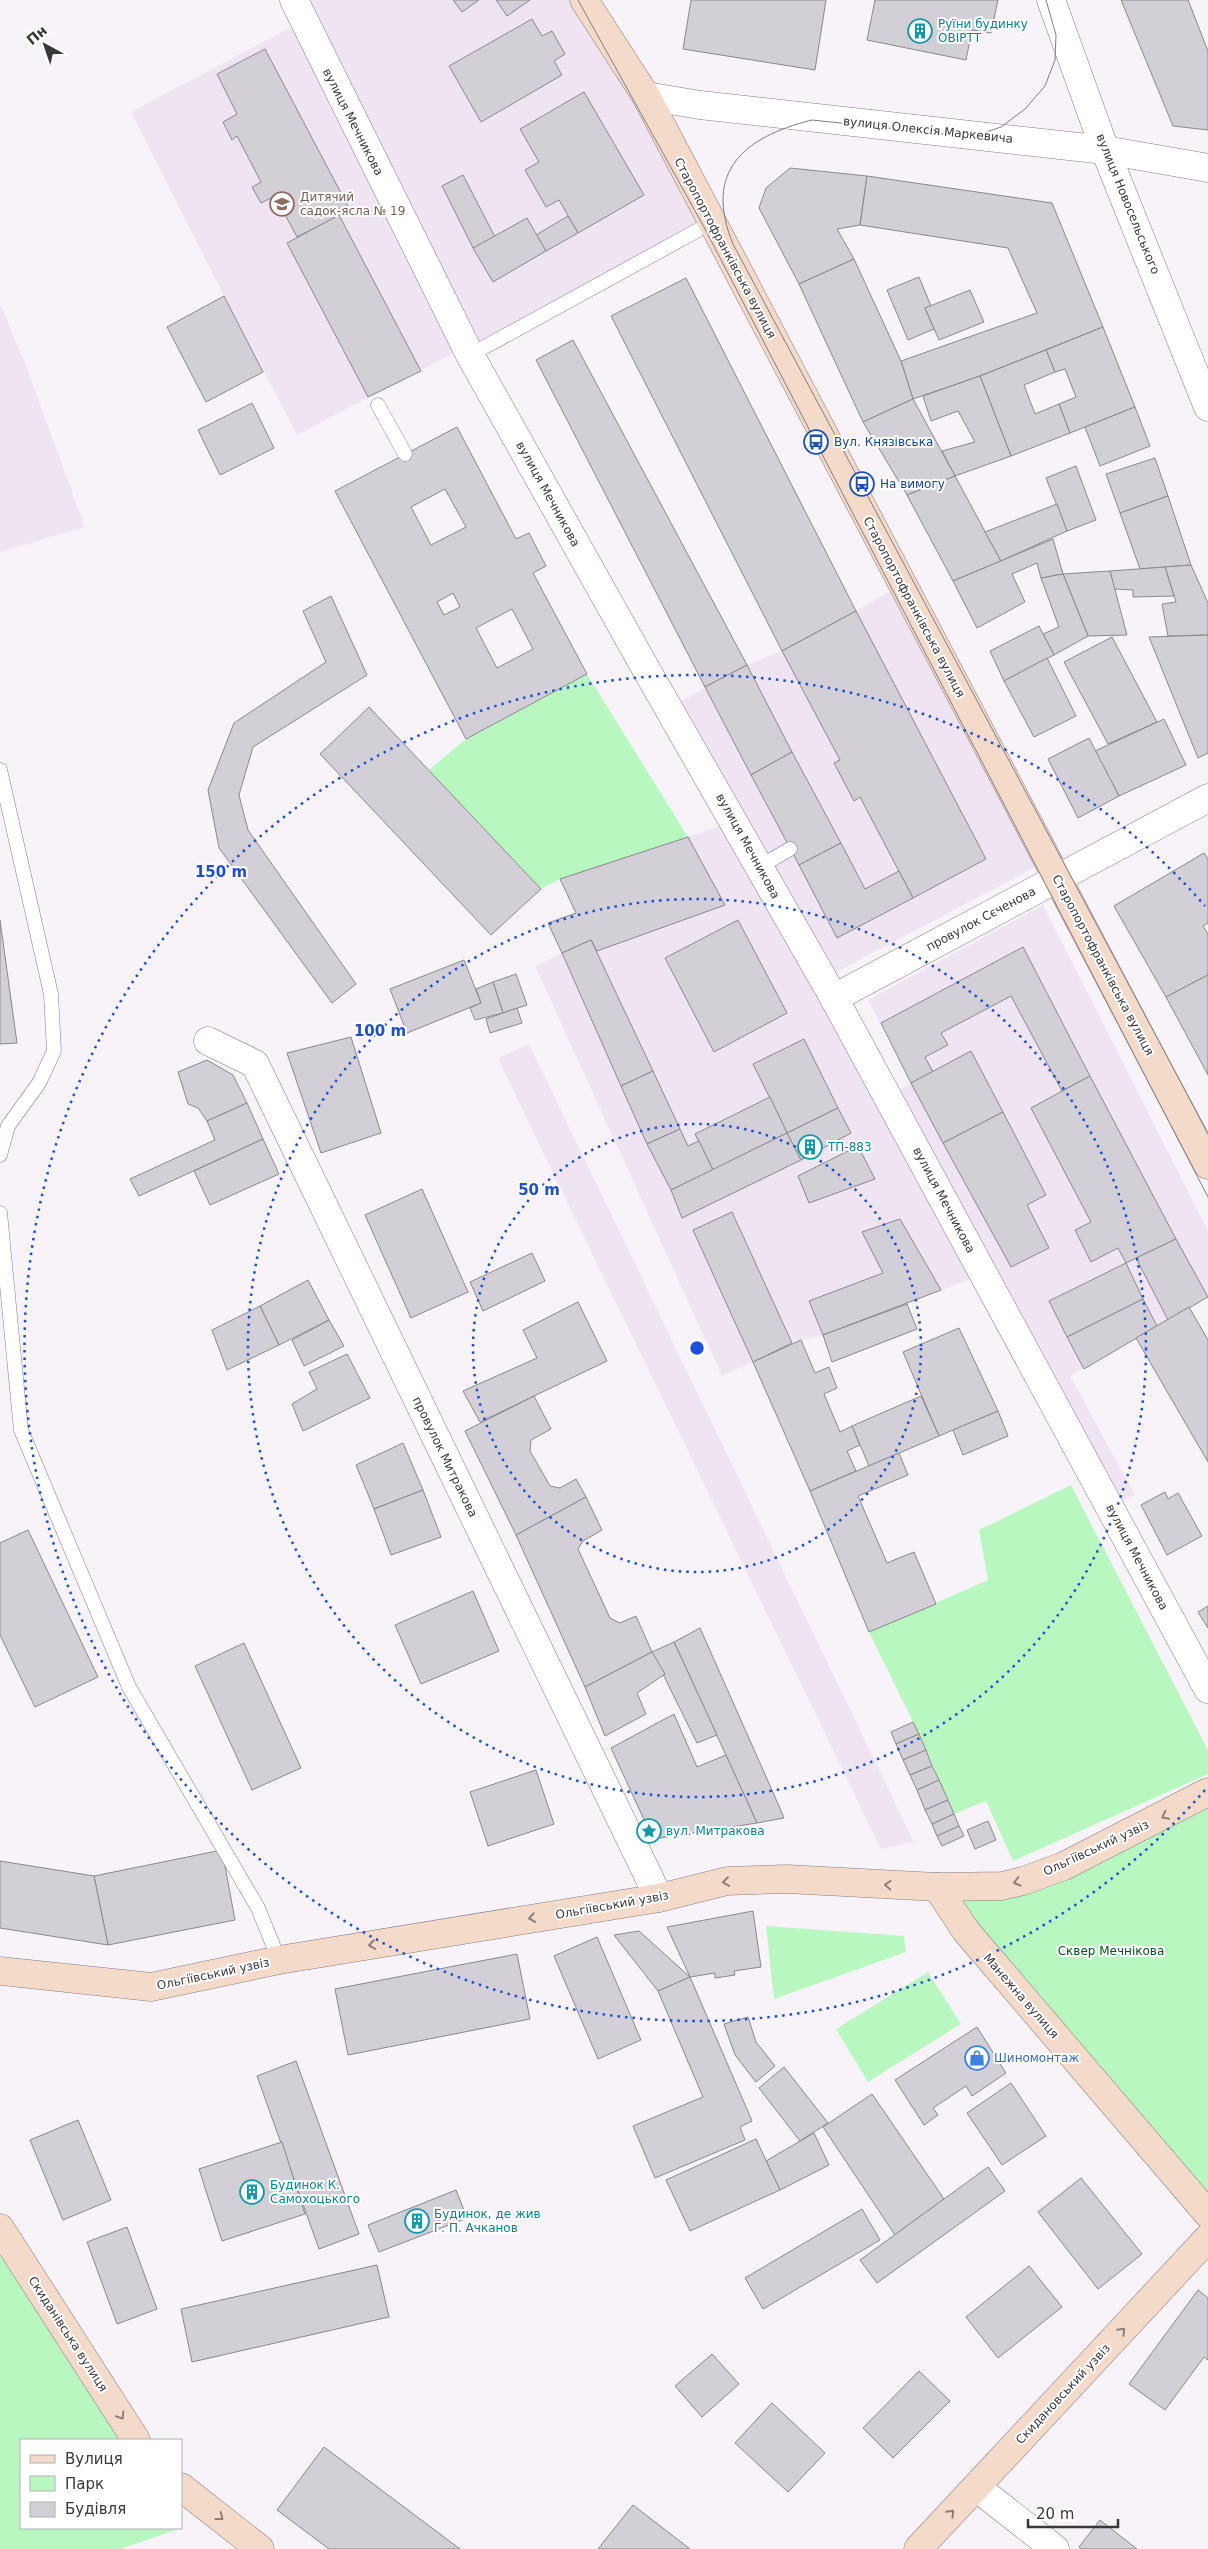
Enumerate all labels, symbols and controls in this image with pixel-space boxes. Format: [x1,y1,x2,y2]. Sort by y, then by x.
place label: Руїни будинку ОВІРТТ [938,17,1028,45]
building icon: Руїни будинку ОВІРТТ [907,18,933,44]
north arrow [20,20,70,70]
text: Пн [23,22,50,48]
street label: вулиця Мечникова [320,66,386,178]
street label: вулиця Олексія Маркевича [842,114,1014,146]
street label: вулиця Новосельського [1093,132,1163,276]
street label: Старопортофранківська вулиця [671,155,779,341]
place label: Дитячий садок-ясла № 19 [300,190,405,218]
school or university icon: Дитячий садок-ясла № 19 [269,191,295,217]
bus stop icon: Вул. Князівська [803,429,829,455]
place label: Вул. Князівська [834,435,933,449]
street label: вулиця Мечникова [513,439,583,549]
bus stop icon: На вимогу [849,471,875,497]
place label: На вимогу [880,477,945,491]
street label: Старопортофранківська вулиця [860,514,968,700]
street label: вулиця Мечникова [713,791,783,901]
text: 150 m [195,863,247,881]
street label: Старопортофранківська вулиця [1049,872,1157,1058]
street label: провулок Сєченова [924,884,1038,954]
text: 100 m [354,1022,406,1040]
building icon: ТП-883 [797,1134,823,1160]
place label: ТП-883 [827,1140,872,1154]
street label: вулиця Мечникова [910,1144,978,1256]
text: 50 m [518,1181,560,1199]
centre of rings [688,1339,706,1357]
street label: провулок Митракова [410,1395,480,1519]
street label: вулиця Мечникова [1103,1501,1171,1613]
one-way arrow [1162,1810,1171,1820]
street label: Ольгіївський узвіз [1041,1817,1151,1879]
place icon: вул. Митракова [636,1818,662,1844]
place label: вул. Митракова [666,1824,765,1838]
one-way arrow [722,1876,730,1887]
one-way arrow [1013,1876,1022,1887]
one-way arrow [884,1879,892,1890]
street label: Ольгіївський узвіз [554,1888,670,1922]
one-way arrow [528,1913,537,1923]
one-way arrow [367,1939,376,1949]
park label: Сквер Мечнікова [1058,1944,1164,1958]
street label: Манежна вулиця [980,1951,1062,2041]
street label: Ольгіївський узвіз [155,1955,271,1993]
shop icon: Шиномонтаж [964,2045,990,2071]
place label: Шиномонтаж [994,2051,1079,2065]
place label: Будинок К. Самохоцького [270,2178,360,2206]
building icon: Будинок К. Самохоцького [239,2179,265,2205]
place label: Будинок, де жив Г. П. Ачканов [434,2207,541,2235]
building icon: Будинок, де жив Г. П. Ачканов [404,2208,430,2234]
street label: Скиданівська вулиця [26,2274,110,2394]
one-way arrow [1116,2327,1125,2336]
street label: Скидановський узвіз [1013,2341,1113,2447]
one-way arrow [115,2410,124,2420]
legend [20,2439,182,2529]
text: Вулиця [65,2450,123,2468]
text: Парк [65,2475,104,2493]
scale bar [1028,2496,1118,2528]
text: Будівля [65,2500,126,2518]
text: 20 m [1036,2505,1074,2523]
one-way arrow [945,2510,954,2519]
one-way arrow [214,2512,223,2520]

